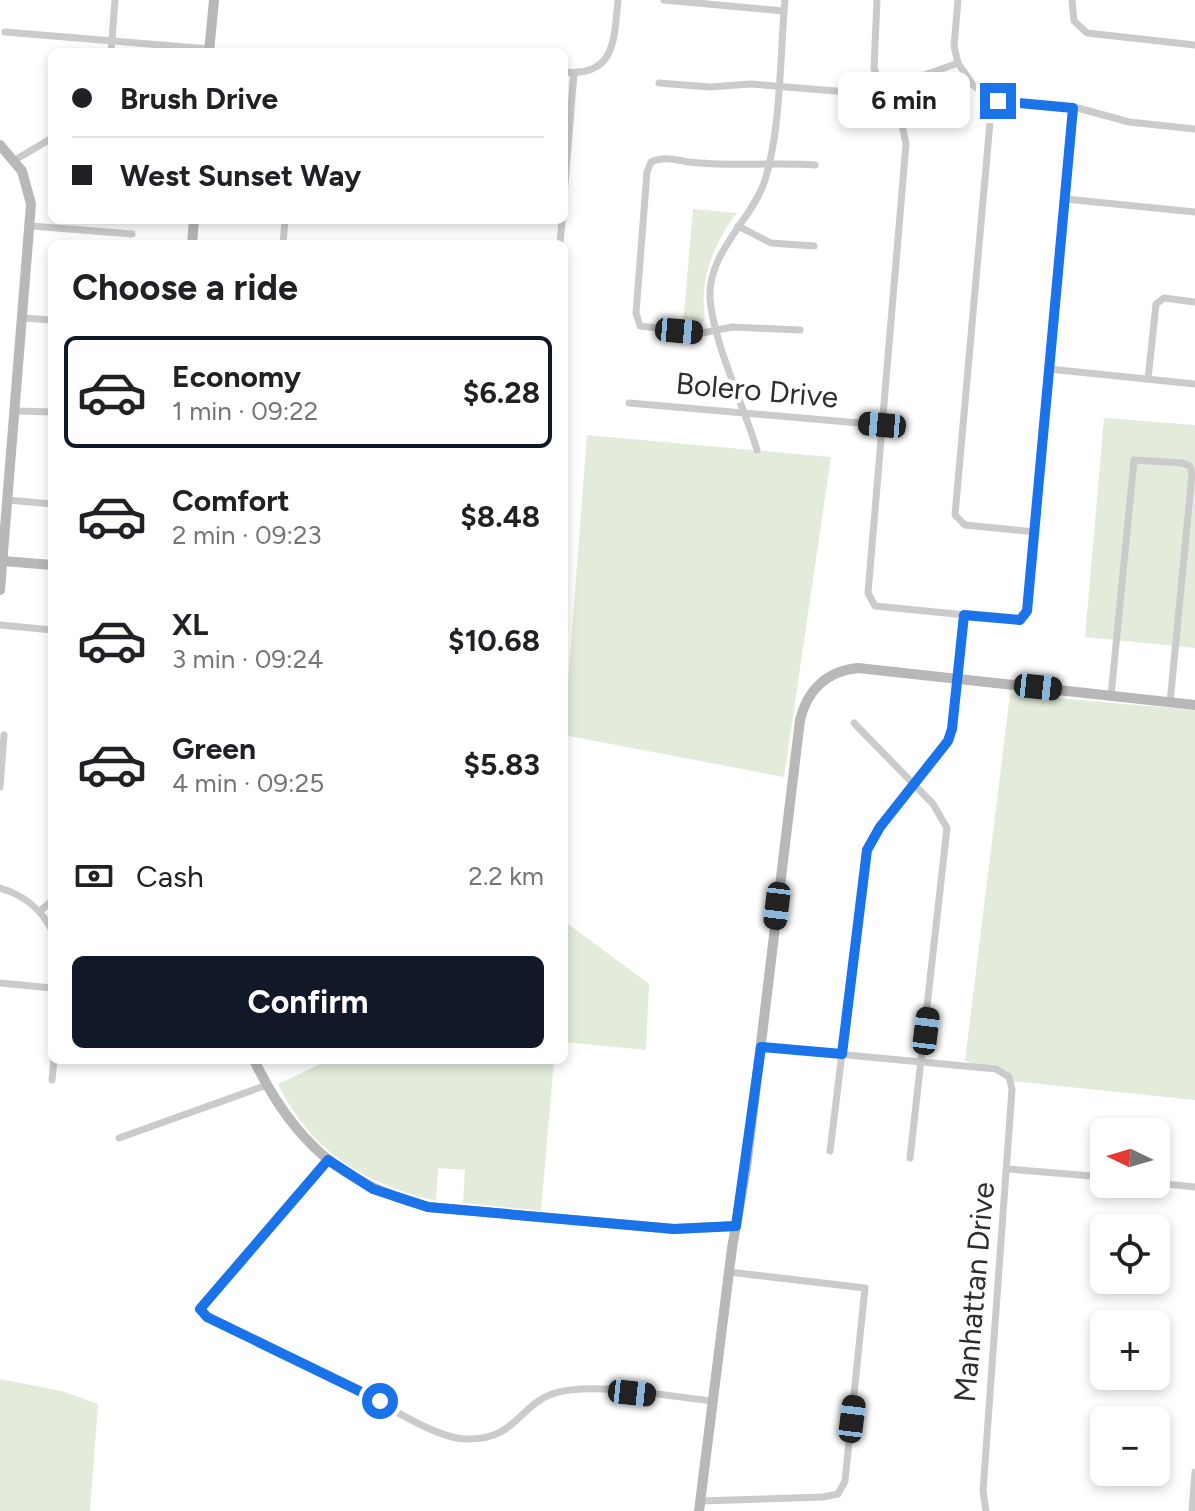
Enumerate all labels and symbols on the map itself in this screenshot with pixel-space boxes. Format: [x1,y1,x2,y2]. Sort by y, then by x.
callout: 6 min [838,73,970,129]
route end [980,83,1016,119]
car [654,317,704,345]
street label: Bolero Drive [674,364,840,416]
car [857,411,907,439]
car [1013,673,1063,701]
car [762,881,792,931]
car [911,1006,941,1056]
north arrow [1090,1118,1170,1198]
street label: Manhattan Drive [946,1180,1002,1404]
car [607,1379,657,1407]
route start [362,1383,398,1419]
car [837,1394,867,1444]

